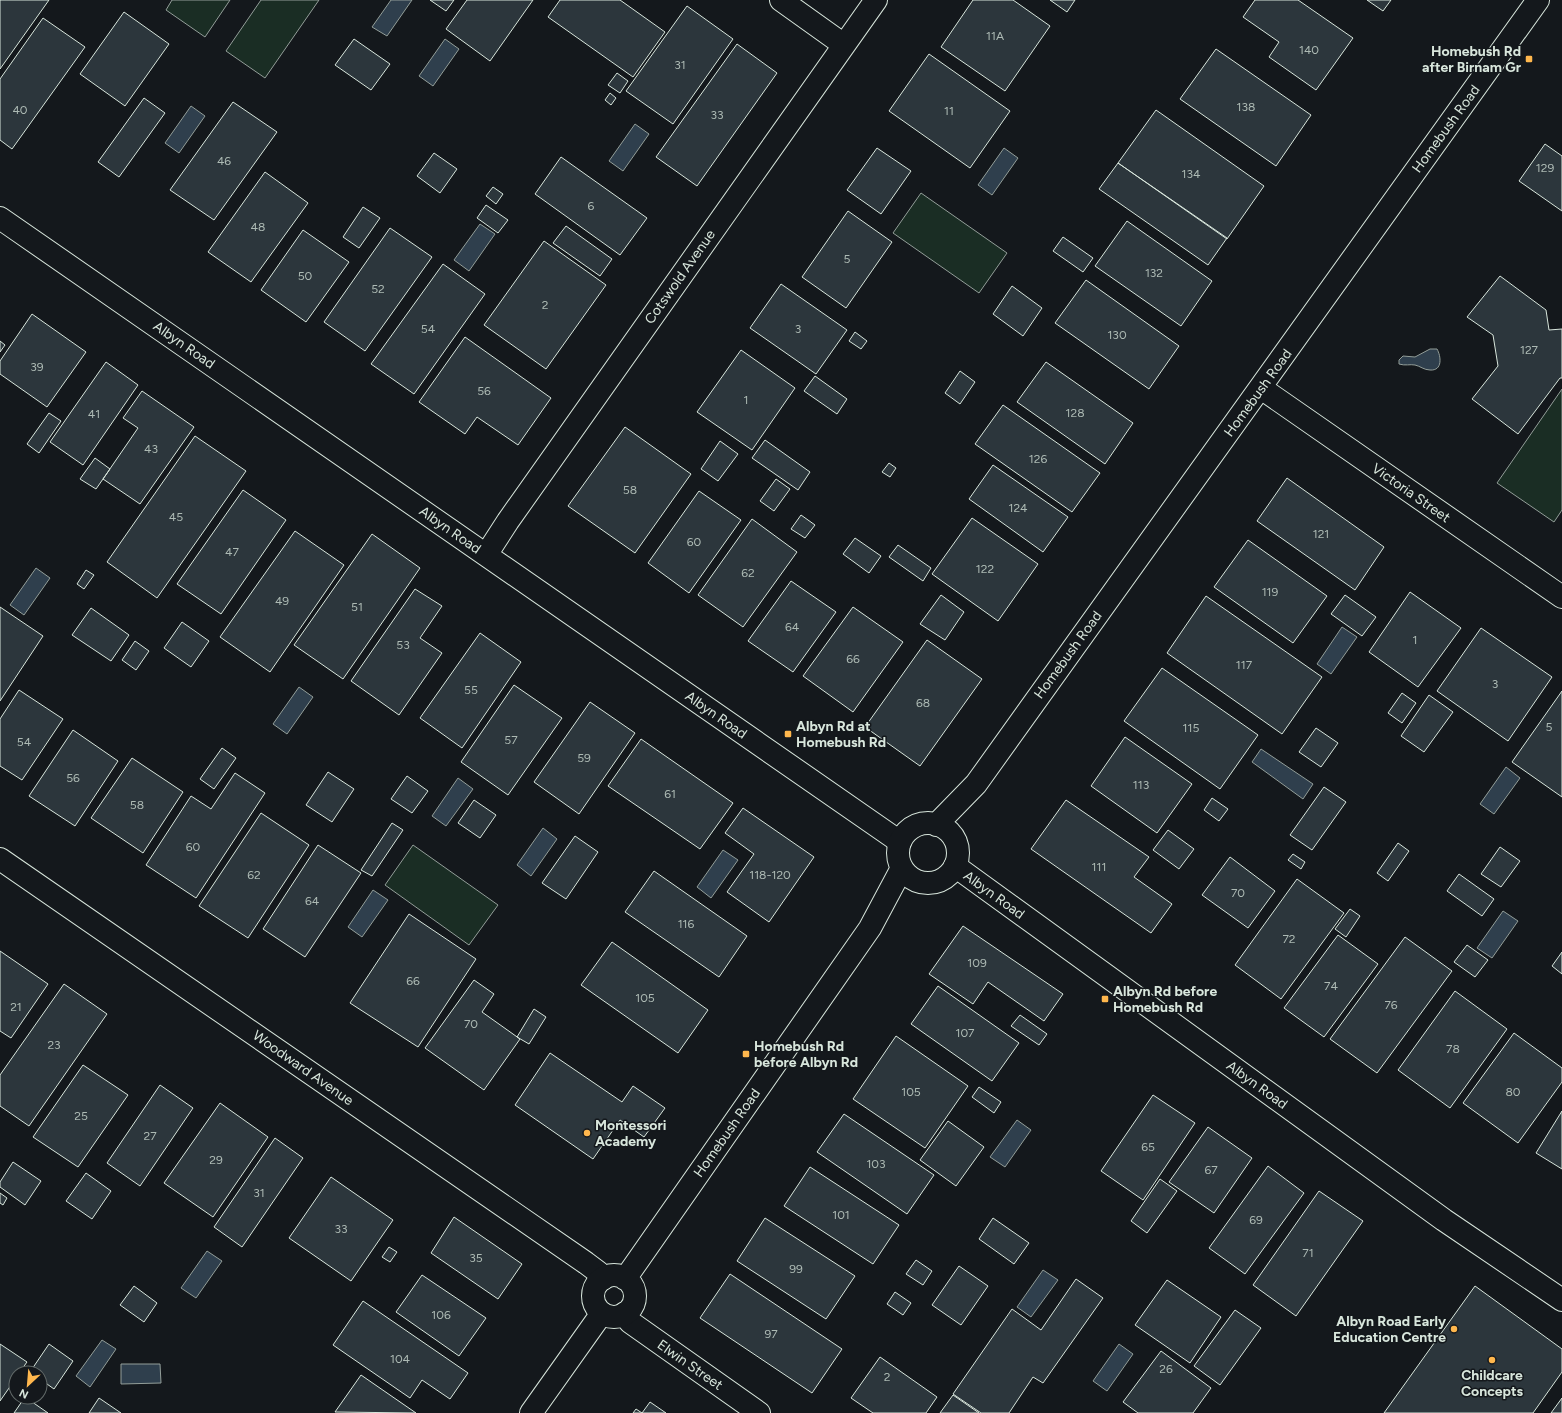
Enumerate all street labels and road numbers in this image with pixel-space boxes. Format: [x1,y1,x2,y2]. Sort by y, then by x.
street label: Homebush Road [1408,82,1484,176]
street label: Cotswold Avenue [641,226,719,327]
street label: Albyn Road [150,318,218,372]
street label: Homebush Road [1220,346,1296,440]
street label: Victoria Street [1369,460,1453,526]
street label: Albyn Road [416,503,484,557]
street label: Homebush Road [1030,608,1106,702]
street label: Albyn Road [682,688,750,742]
street label: Albyn Road [960,867,1028,923]
street label: Woodward Avenue [249,1027,357,1109]
street label: Albyn Road [1223,1057,1291,1113]
street label: Homebush Road [690,1085,764,1181]
street label: Elwin Street [654,1336,726,1394]

